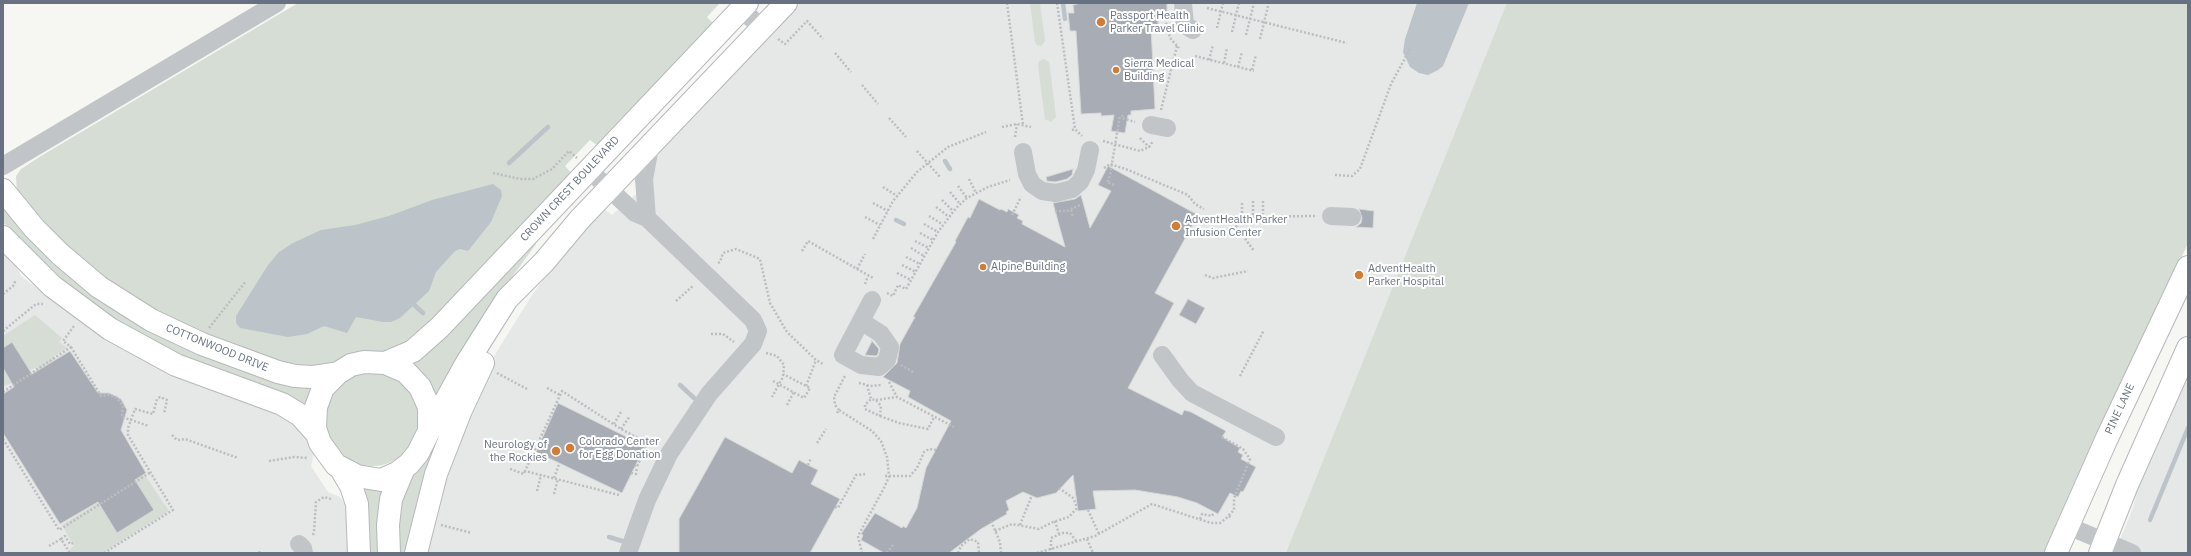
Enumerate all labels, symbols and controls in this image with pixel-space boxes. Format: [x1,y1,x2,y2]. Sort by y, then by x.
place label: Passport Health Parker Travel Clinic [1110,9,1204,35]
marker: Passport Health Parker Travel Clinic [1095,16,1107,28]
place label: Sierra Medical Building [1124,57,1194,83]
marker: Sierra Medical Building [1111,65,1121,75]
street label: CROWN CREST BOULEVARD [518,134,622,244]
place label: AdventHealth Parker Infusion Center [1185,213,1287,239]
marker: AdventHealth Parker Infusion Center [1170,220,1182,232]
place label: Alpine Building [991,260,1065,274]
marker: Alpine Building [978,262,988,272]
place label: AdventHealth Parker Hospital [1368,262,1444,288]
marker: AdventHealth Parker Hospital [1353,269,1365,281]
street label: COTTONWOOD DRIVE [164,321,270,375]
street label: PINE LANE [2102,381,2138,437]
place label: Colorado Center for Egg Donation [579,435,661,461]
place label: Neurology of the Rockies [484,438,547,464]
marker: Colorado Center for Egg Donation [564,442,576,454]
marker: Neurology of the Rockies [550,445,562,457]

